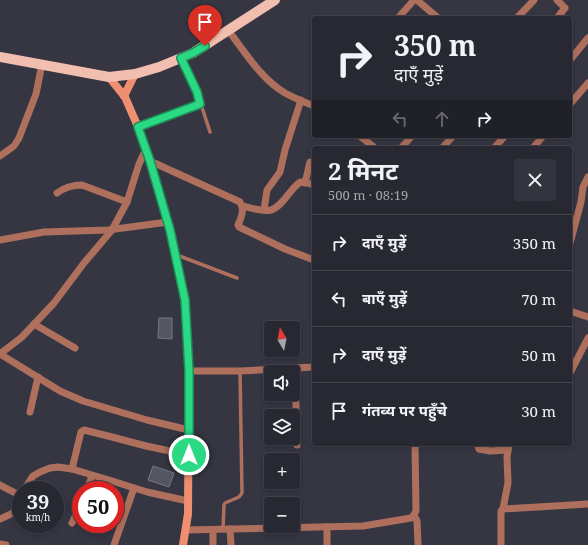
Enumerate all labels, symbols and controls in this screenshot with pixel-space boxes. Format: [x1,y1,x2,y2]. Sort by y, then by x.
pin [188,5,222,46]
icon: arrive [194,11,216,33]
text: 350 m [394,26,476,64]
icon: right [328,32,380,84]
text: दाएँ मुड़ें [394,62,443,86]
icon: left [389,108,411,130]
icon: ahead [431,108,453,130]
icon: right [473,108,495,130]
text: 2 मिनट [328,154,398,187]
button: close [514,159,556,201]
text: 500 m · 08:19 [328,186,408,204]
icon: right [328,232,350,254]
text: दाएँ मुड़ें [362,232,406,252]
text: 350 m [513,233,556,253]
icon: left [328,288,350,310]
text: बाएँ मुड़ें [362,288,407,308]
text: 70 m [521,289,556,309]
north arrow [264,321,300,357]
map controls [264,321,300,533]
icon: right [328,344,350,366]
text: दाएँ मुड़ें [362,344,406,364]
text: 50 m [521,345,556,365]
button: sound [264,365,300,401]
icon: arrive [328,400,350,422]
text: गंतव्य पर पहुँचे [362,400,447,420]
text: 30 m [521,401,556,421]
button: layers [264,409,300,445]
position arrow [168,434,210,476]
button: + [264,453,300,489]
speed limit sign: 50 [72,481,124,533]
text: 39 [27,488,49,515]
button: − [264,497,300,533]
text: km/h [26,510,50,524]

